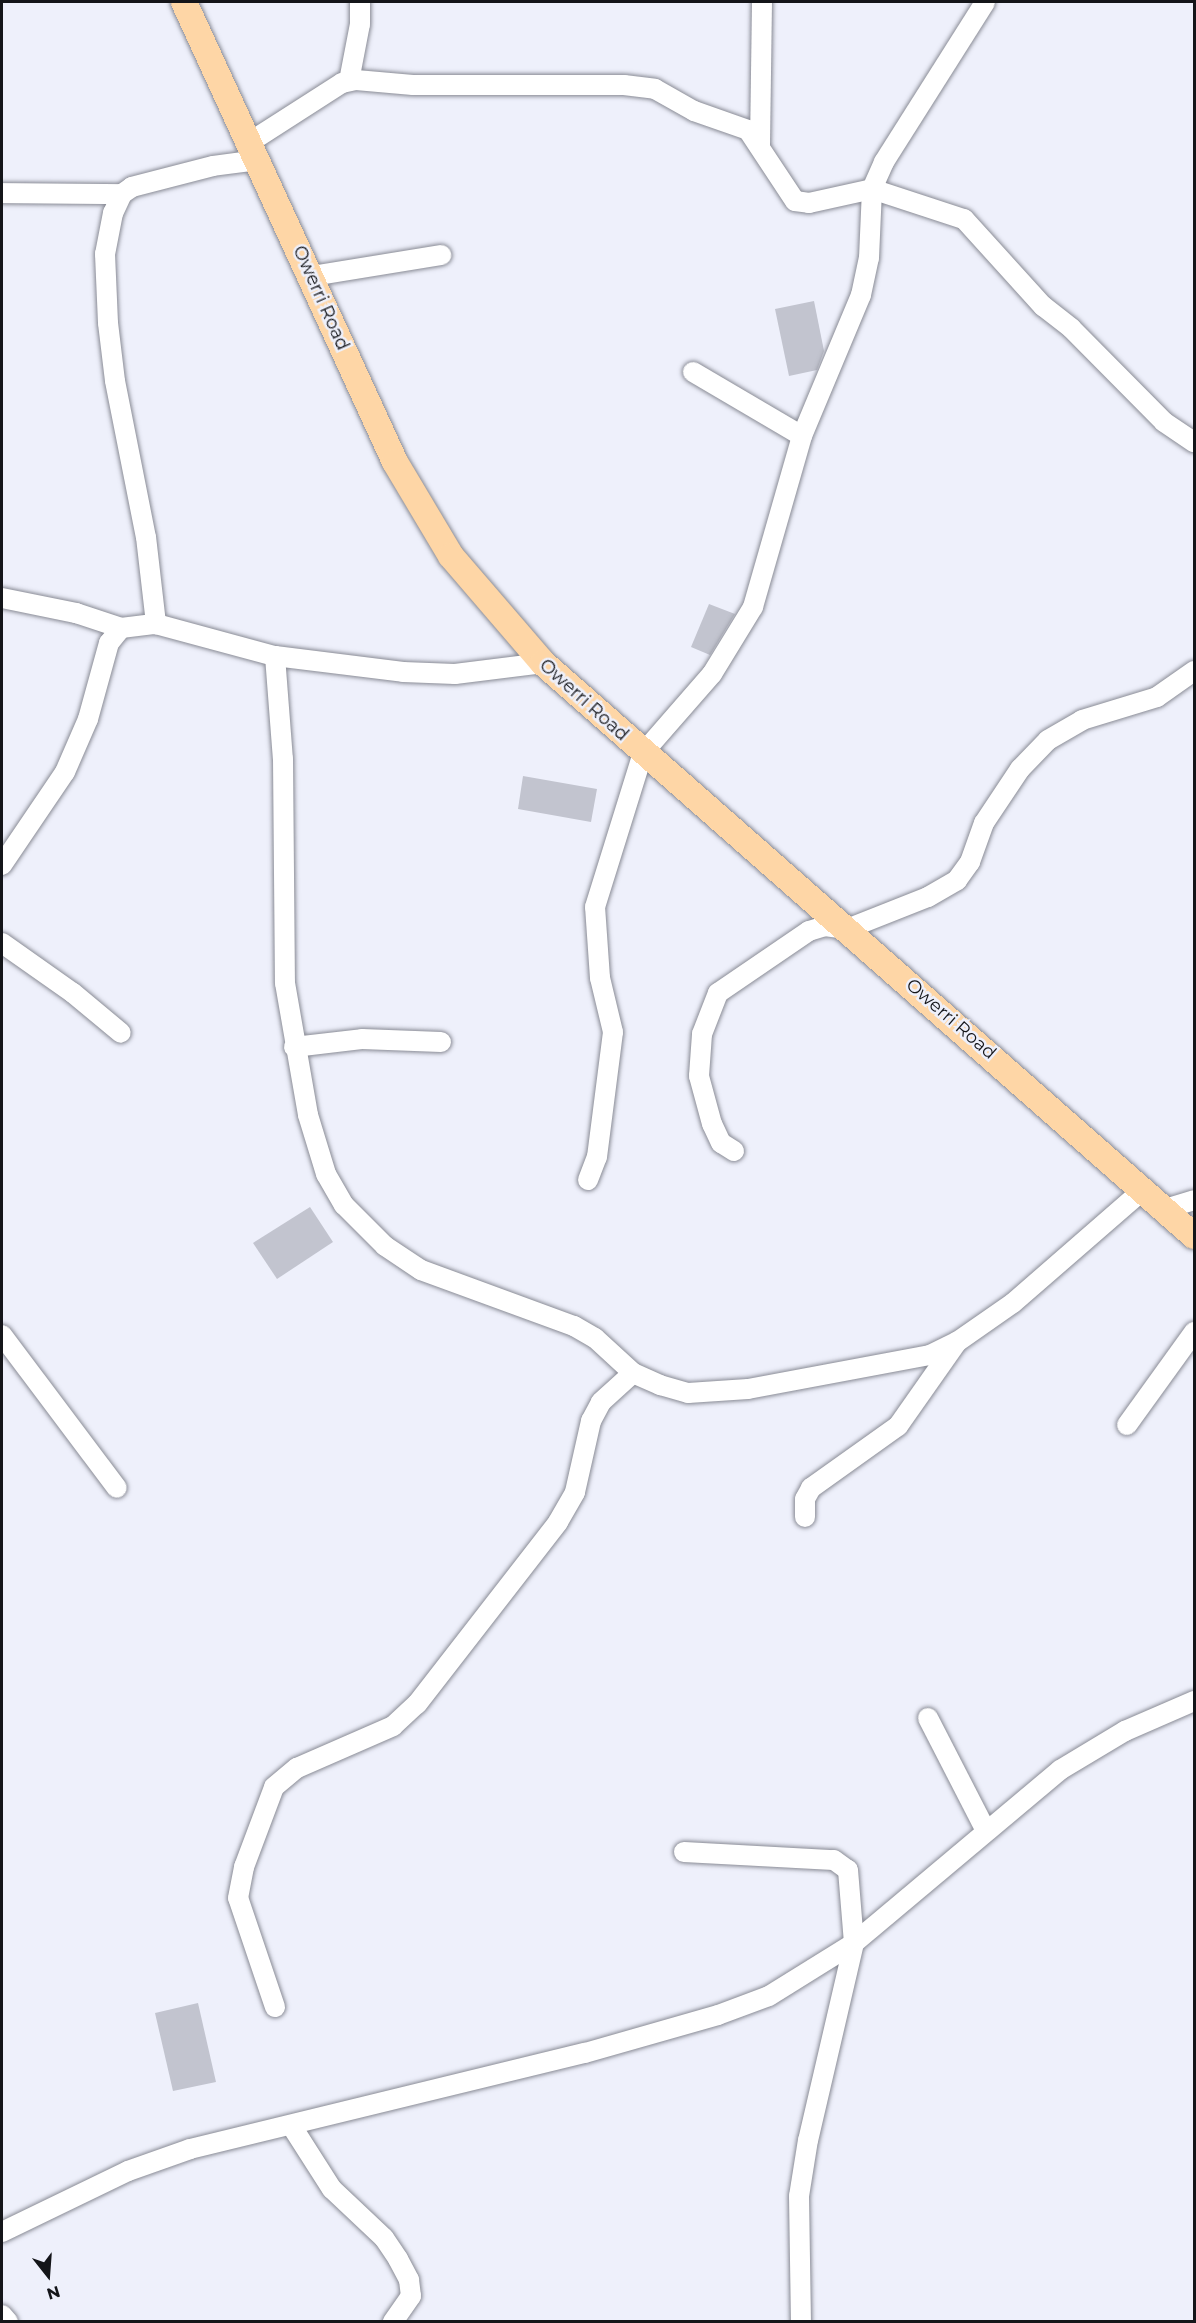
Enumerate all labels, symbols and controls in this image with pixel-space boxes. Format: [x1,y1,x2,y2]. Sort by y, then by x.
street label: Owerri Road [288,242,354,354]
street label: Owerri Road [535,654,633,746]
street label: Owerri Road [902,974,1000,1064]
north arrow [18,2245,78,2305]
text: N [44,2282,62,2304]

